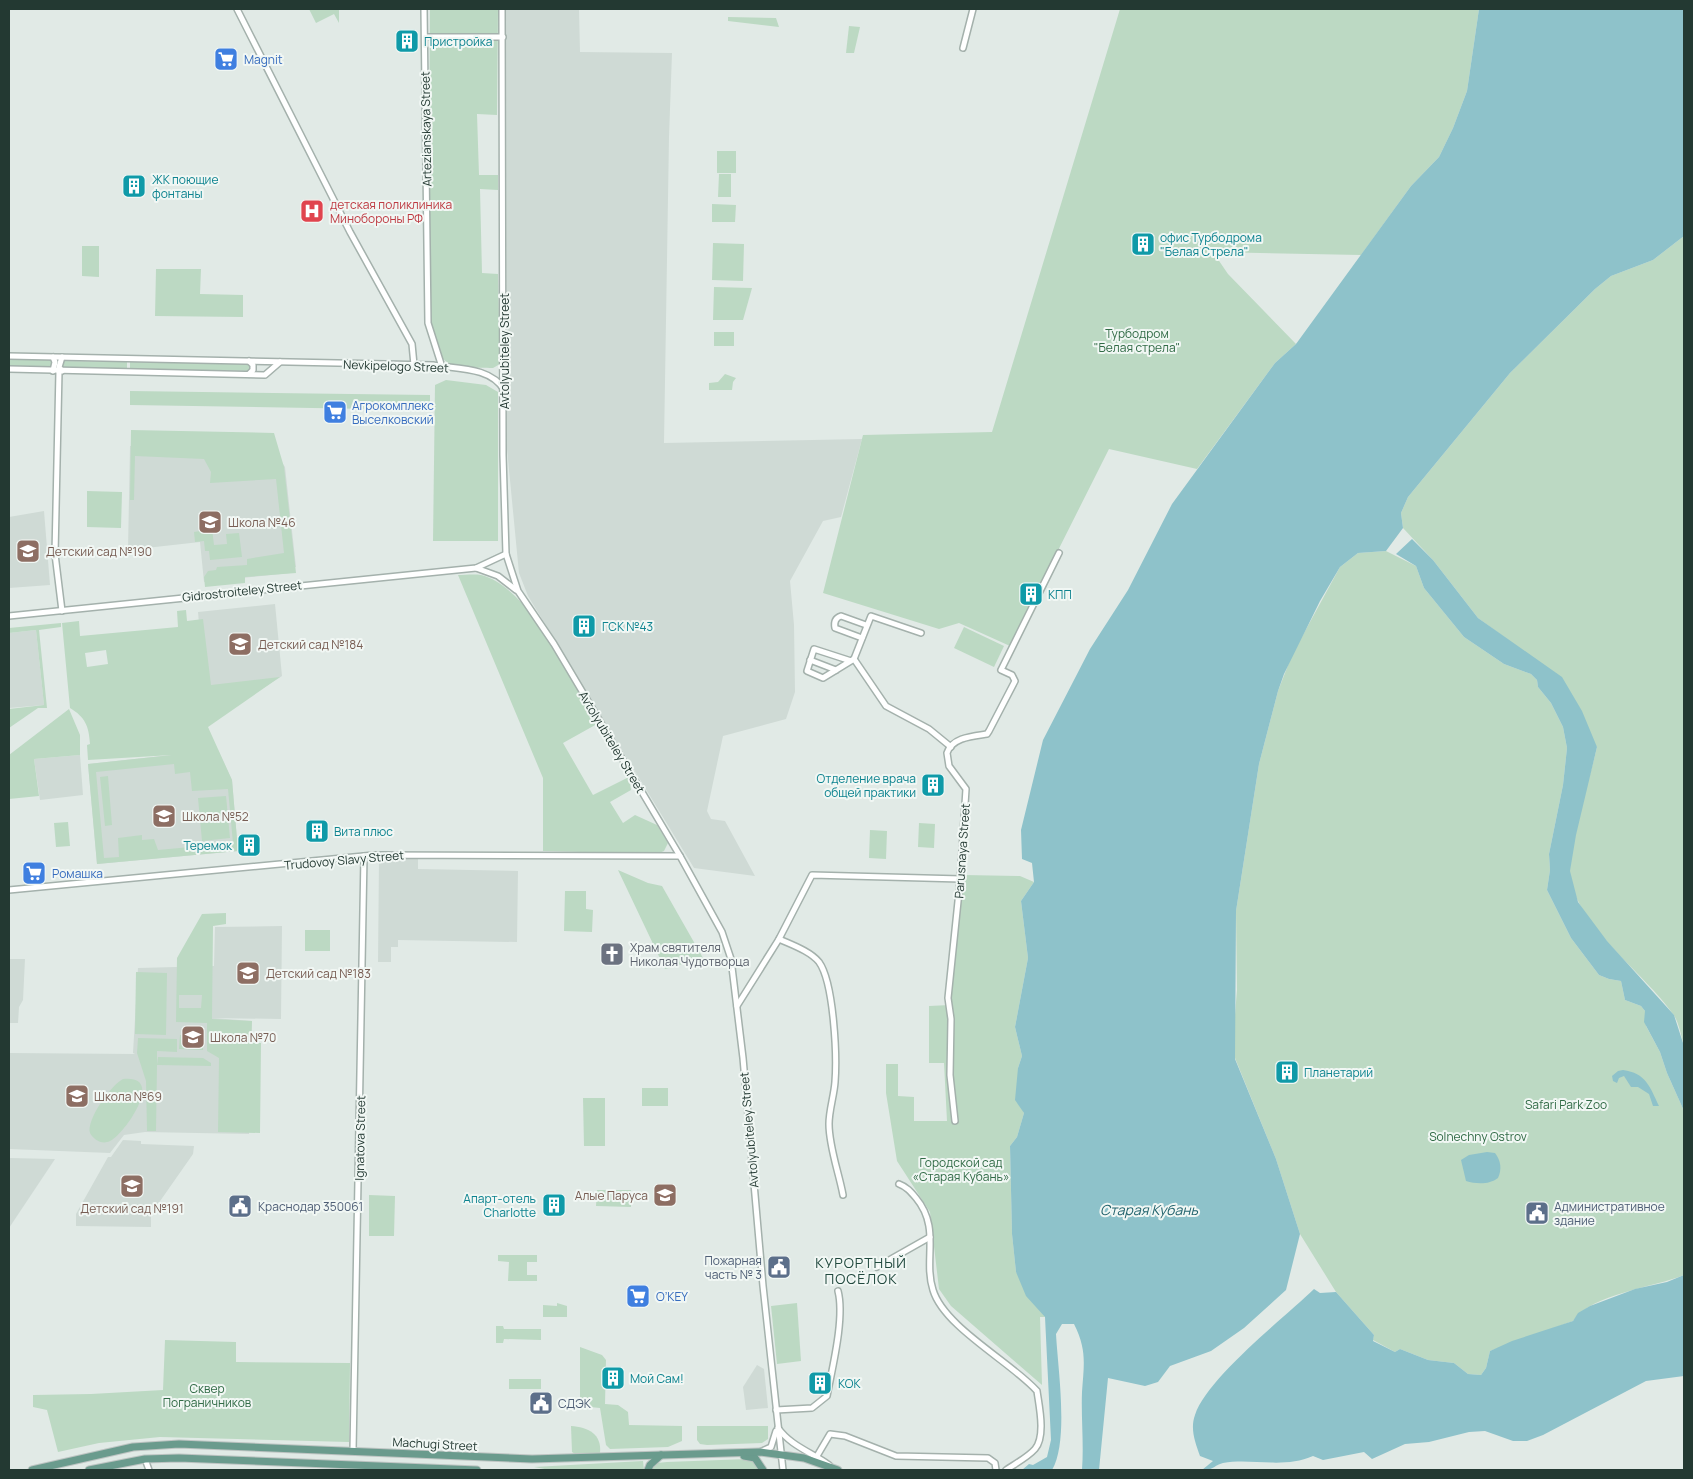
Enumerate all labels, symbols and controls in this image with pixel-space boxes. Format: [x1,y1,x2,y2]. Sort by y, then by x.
building icon: Пристройка [394,28,420,54]
place label: Пристройка [424,33,492,50]
supermarket icon: Magnit [213,46,239,72]
place label: Magnit [244,51,283,68]
street label: Artezianskaya Street [416,71,436,187]
place label: ЖК поющие фонтаны [152,171,218,202]
building icon: ЖК поющие фонтаны [121,173,147,199]
place label: детская поликлиника Минобороны РФ [330,196,452,227]
hospital icon: детская поликлиника Минобороны РФ [299,198,325,224]
place label: офис Турбодрома "Белая Стрела" [1160,229,1262,260]
building icon: офис Турбодрома "Белая Стрела" [1130,231,1156,257]
street label: Avtolyubiteley Street [496,293,513,409]
park label: Турбодром "Белая стрела" [1094,325,1180,356]
street label: Nevkipelogo Street [343,356,449,376]
place label: Агрокомплекс Выселковский [352,397,434,428]
supermarket icon: Агрокомплекс Выселковский [322,399,348,425]
school or university icon: Школа №46 [197,509,223,535]
place label: Школа №46 [228,514,296,531]
school or university icon: Детский сад №190 [15,538,41,564]
place label: Детский сад №190 [46,543,152,560]
street label: Gidrostroiteley Street [181,576,303,606]
building icon: КПП [1018,581,1044,607]
place label: КПП [1048,586,1072,603]
building icon: ГСК №43 [571,613,597,639]
place label: ГСК №43 [602,618,653,635]
school or university icon: Детский сад №184 [227,631,253,657]
place label: Детский сад №184 [258,636,363,653]
street label: Avtolyubiteley Street [575,688,649,796]
place label: Отделение врача общей практики [817,770,916,801]
building icon: Отделение врача общей практики [920,772,946,798]
school or university icon: Школа №52 [151,803,177,829]
street label: Parusnaya Street [950,803,974,899]
place label: Школа №52 [182,808,249,825]
building icon: Вита плюс [304,818,330,844]
place label: Вита плюс [334,823,393,840]
building icon: Теремок [236,832,262,858]
place label: Теремок [183,837,233,854]
street label: Trudovoy Slavy Street [283,846,405,874]
supermarket icon: Ромашка [21,860,47,886]
place label: Ромашка [52,865,103,882]
place label: Храм святителя Николая Чудотворца [630,939,749,970]
church icon: Храм святителя Николая Чудотворца [599,941,625,967]
school or university icon: Детский сад №183 [235,960,261,986]
place label: Детский сад №183 [266,965,371,982]
school or university icon: Школа №70 [180,1024,206,1050]
place label: Школа №70 [210,1029,276,1046]
building icon: Планетарий [1274,1059,1300,1085]
place label: Планетарий [1304,1064,1373,1081]
street label: Avtolyubiteley Street [735,1071,763,1189]
school or university icon: Школа №69 [64,1083,90,1109]
place label: Школа №69 [94,1088,162,1105]
street label: Ignatova Street [351,1095,369,1181]
park label: Safari Park Zoo [1525,1096,1607,1113]
park label: Solnechny Ostrov [1429,1128,1527,1145]
park label: Городской сад «Старая Кубань» [913,1154,1009,1185]
school or university icon: Детский сад №191 [119,1173,145,1199]
school or university icon: Алые Паруса [652,1182,678,1208]
place label: Алые Паруса [575,1187,648,1204]
place label: Апарт-отель Charlotte [463,1190,536,1221]
building icon: Апарт-отель Charlotte [541,1192,567,1218]
public building icon: Краснодар 350061 [227,1193,253,1219]
place label: Краснодар 350061 [258,1198,363,1215]
place label: Административное здание [1554,1198,1665,1229]
place label: Детский сад №191 [80,1200,184,1217]
water label: Старая Кубань [1100,1200,1198,1219]
public building icon: Административное здание [1524,1200,1550,1226]
place label: Пожарная часть № 3 [704,1252,762,1283]
district label: КУРОРТНЫЙ ПОСЁЛОК [815,1253,907,1288]
public building icon: Пожарная часть № 3 [766,1254,792,1280]
supermarket icon: O’KEY [625,1283,651,1309]
place label: O’KEY [656,1288,688,1305]
building icon: Мой Сам! [600,1365,626,1391]
place label: Мой Сам! [630,1370,684,1387]
building icon: КОК [807,1370,833,1396]
place label: КОК [838,1375,861,1392]
park label: Сквер Пограничников [163,1380,252,1411]
public building icon: СДЭК [528,1390,554,1416]
place label: СДЭК [558,1395,592,1412]
street label: Machugi Street [392,1433,478,1455]

